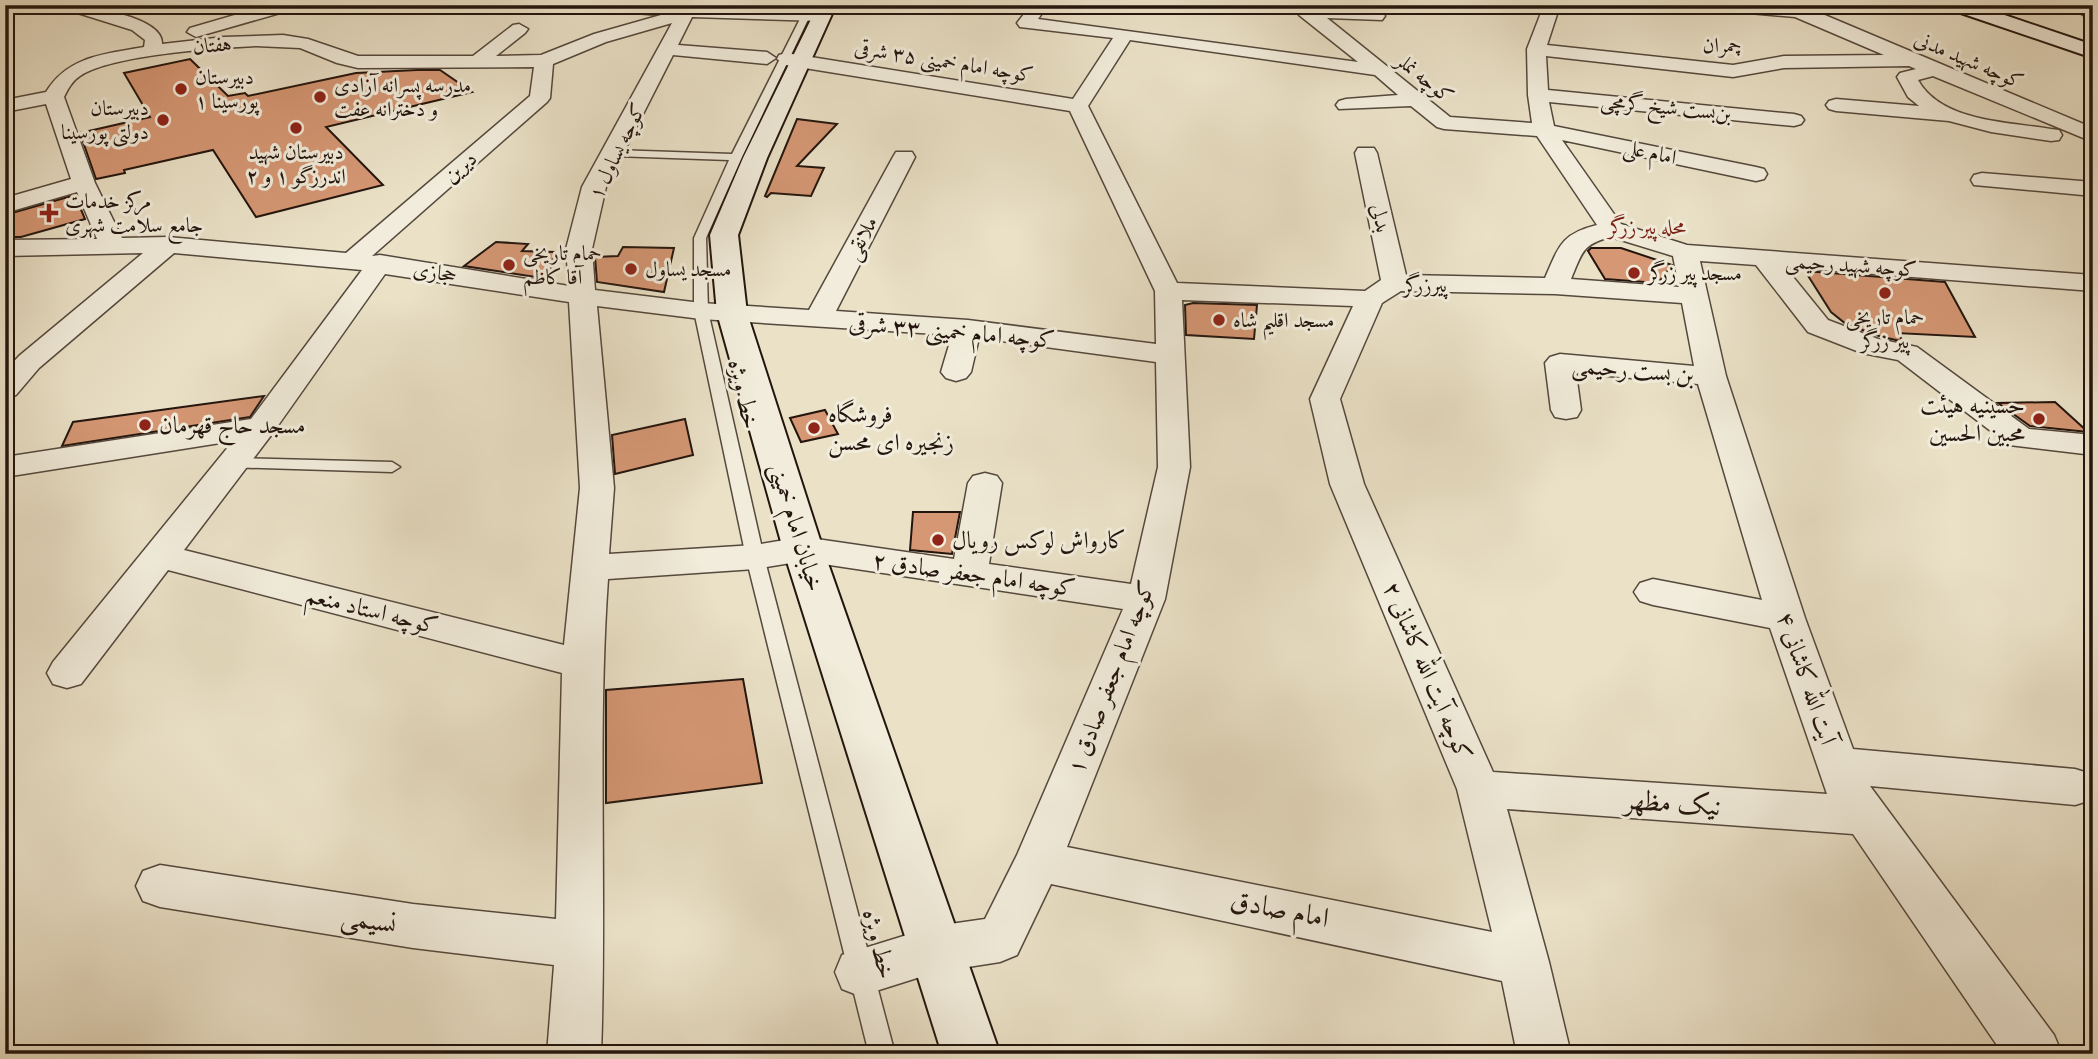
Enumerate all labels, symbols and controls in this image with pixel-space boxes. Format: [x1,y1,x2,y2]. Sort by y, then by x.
street label: کوچه شهید مدنی [1910,26,2027,96]
street label: هفتان [191,31,233,61]
street label: چمران [1702,33,1742,59]
street label: کوچه امام خمینی ۳۵ شرقی [852,35,1035,93]
street label: کوچه نملر [1389,46,1459,110]
place label: دبیرستان پورسینا ۱ [195,65,259,116]
place label: مدرسه پسرانه آزادی و دخترانه عفت [334,72,471,123]
marker: دبیرستان پورسینا ۱ [173,81,189,97]
street label: بن‌بست شیخ گرمچی [1599,86,1733,133]
marker: مدرسه پسرانه آزادی و دخترانه عفت [312,89,328,105]
place label: دبیرستان دولتی پورسینا [61,96,149,147]
street label: کوچه یساول ۱ [583,99,652,204]
marker: دبیرستان دولتی پورسینا [155,112,171,128]
marker: دبیرستان شهید اندرزگو ۱ و ۲ [288,120,304,136]
street label: امام علی [1620,135,1679,175]
place label: دبیرستان شهید اندرزگو ۱ و ۲ [246,140,346,190]
street label: دیرین [439,146,483,189]
place label: مرکز خدمات جامع سلامت شهری [65,189,203,244]
street label: بدلی [1364,201,1396,235]
marker: مرکز خدمات جامع سلامت شهری [39,203,59,223]
street label: ملانقی [840,212,885,265]
district label: محله پیر زرگر [1606,213,1686,242]
place label: حمام تاریخی آقا کاظم [523,241,602,297]
street label: کوچه شهید رحیمی [1784,248,1918,284]
street label: حجازی [411,257,459,289]
marker: حمام تاریخی آقا کاظم [501,257,517,273]
place label: مسجد یساول [645,257,732,283]
place label: مسجد پیر زرگر [1646,259,1742,288]
marker: مسجد یساول [623,261,639,277]
marker: مسجد پیر زرگر [1626,265,1642,281]
street label: پیرزرگر [1401,271,1448,300]
marker: حمام تاریخی پیر زرگر [1877,285,1893,301]
place label: حمام تاریخی پیر زرگر [1846,305,1924,356]
street label: کوچه امام خمینی ۳۳ شرقی [847,308,1056,361]
place label: مسجد اقلیم شاه [1233,308,1334,341]
marker: مسجد اقلیم شاه [1211,312,1227,328]
street label: بن بست رحیمی [1570,351,1696,392]
street label: خط ویژه [720,356,766,432]
place label: حسینیه هیئت محبین الحسین [1920,391,2025,449]
place label: فروشگاه زنجیره ای محسن [828,399,954,458]
place label: مسجد حاج قهرمان [159,411,306,446]
marker: حسینیه هیئت محبین الحسین [2031,411,2047,427]
marker: مسجد حاج قهرمان [137,417,153,433]
marker: فروشگاه زنجیره ای محسن [806,420,822,436]
street label: خیابان امام خمینی [757,459,830,597]
place label: کارواش لوکس رویال [952,526,1126,556]
marker: کارواش لوکس رویال [930,532,946,548]
street label: کوچه امام جعفر صادق ۲ [870,546,1077,609]
street label: کوچه آیت الله کاشانی ۲ [1375,575,1483,766]
street label: کوچه امام جعفر صادق ۱ [1061,576,1167,780]
street label: کوچه استاد منعم [301,580,441,648]
street label: آیت الله کاشانی ۴ [1769,606,1848,751]
street label: نیک مظهر [1620,782,1722,824]
street label: امام صادق [1226,883,1332,942]
street label: نسیمی [338,899,399,943]
street label: خط ویژه [855,906,901,982]

